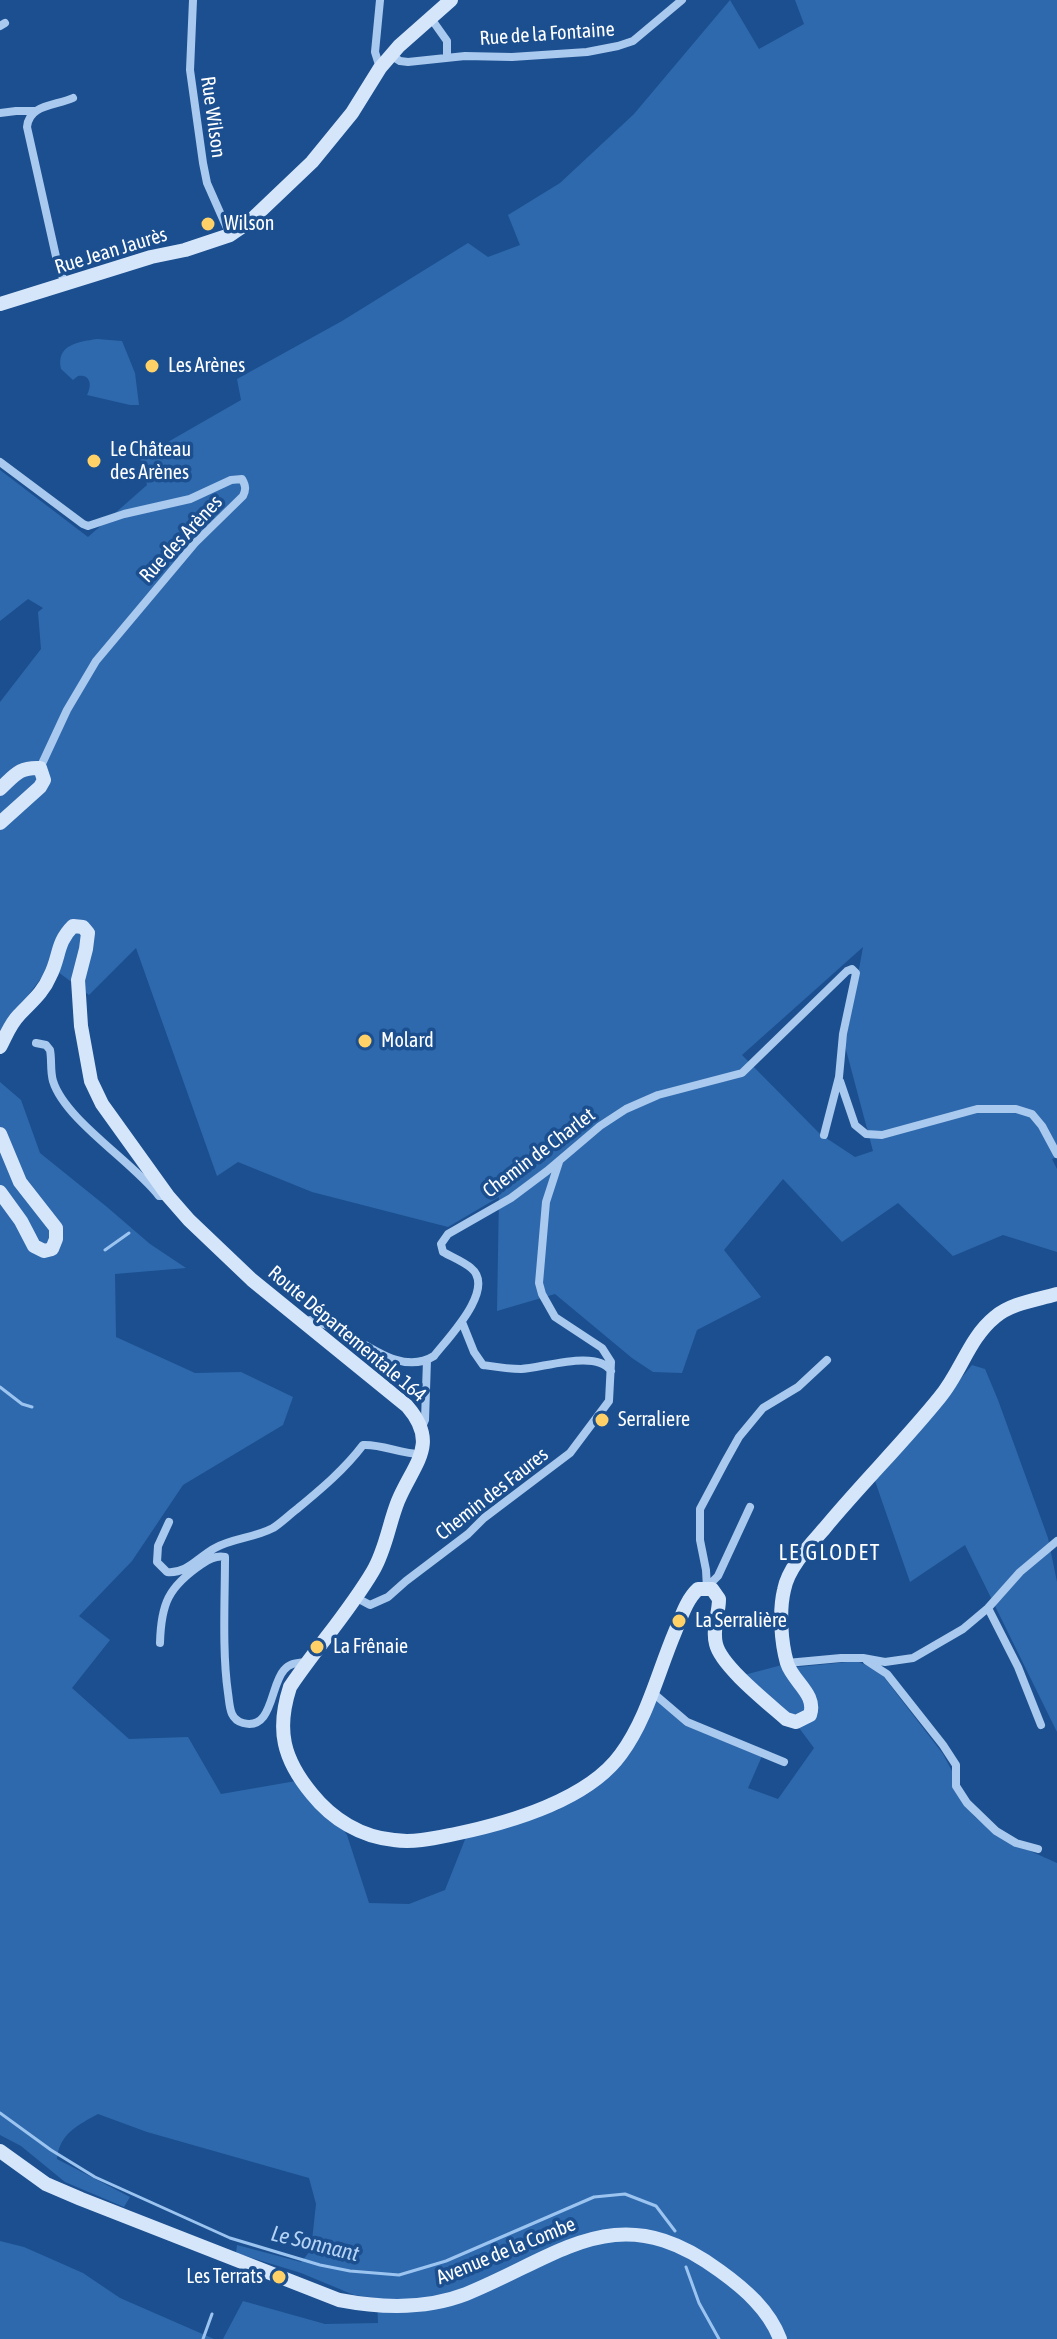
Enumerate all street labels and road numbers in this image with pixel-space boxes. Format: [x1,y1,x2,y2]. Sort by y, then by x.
street label: Rue de la Fontaine [479,17,615,51]
street label: Rue Wilson [195,75,231,159]
street label: Rue Jean Jaurès [52,223,170,279]
street label: Rue des Arènes [135,490,227,588]
street label: Chemin de Charlet [478,1103,600,1203]
street label: Route Départementale 164 [263,1261,431,1407]
street label: Chemin des Faures [431,1443,553,1545]
street label: Avenue de la Combe [433,2212,579,2290]

